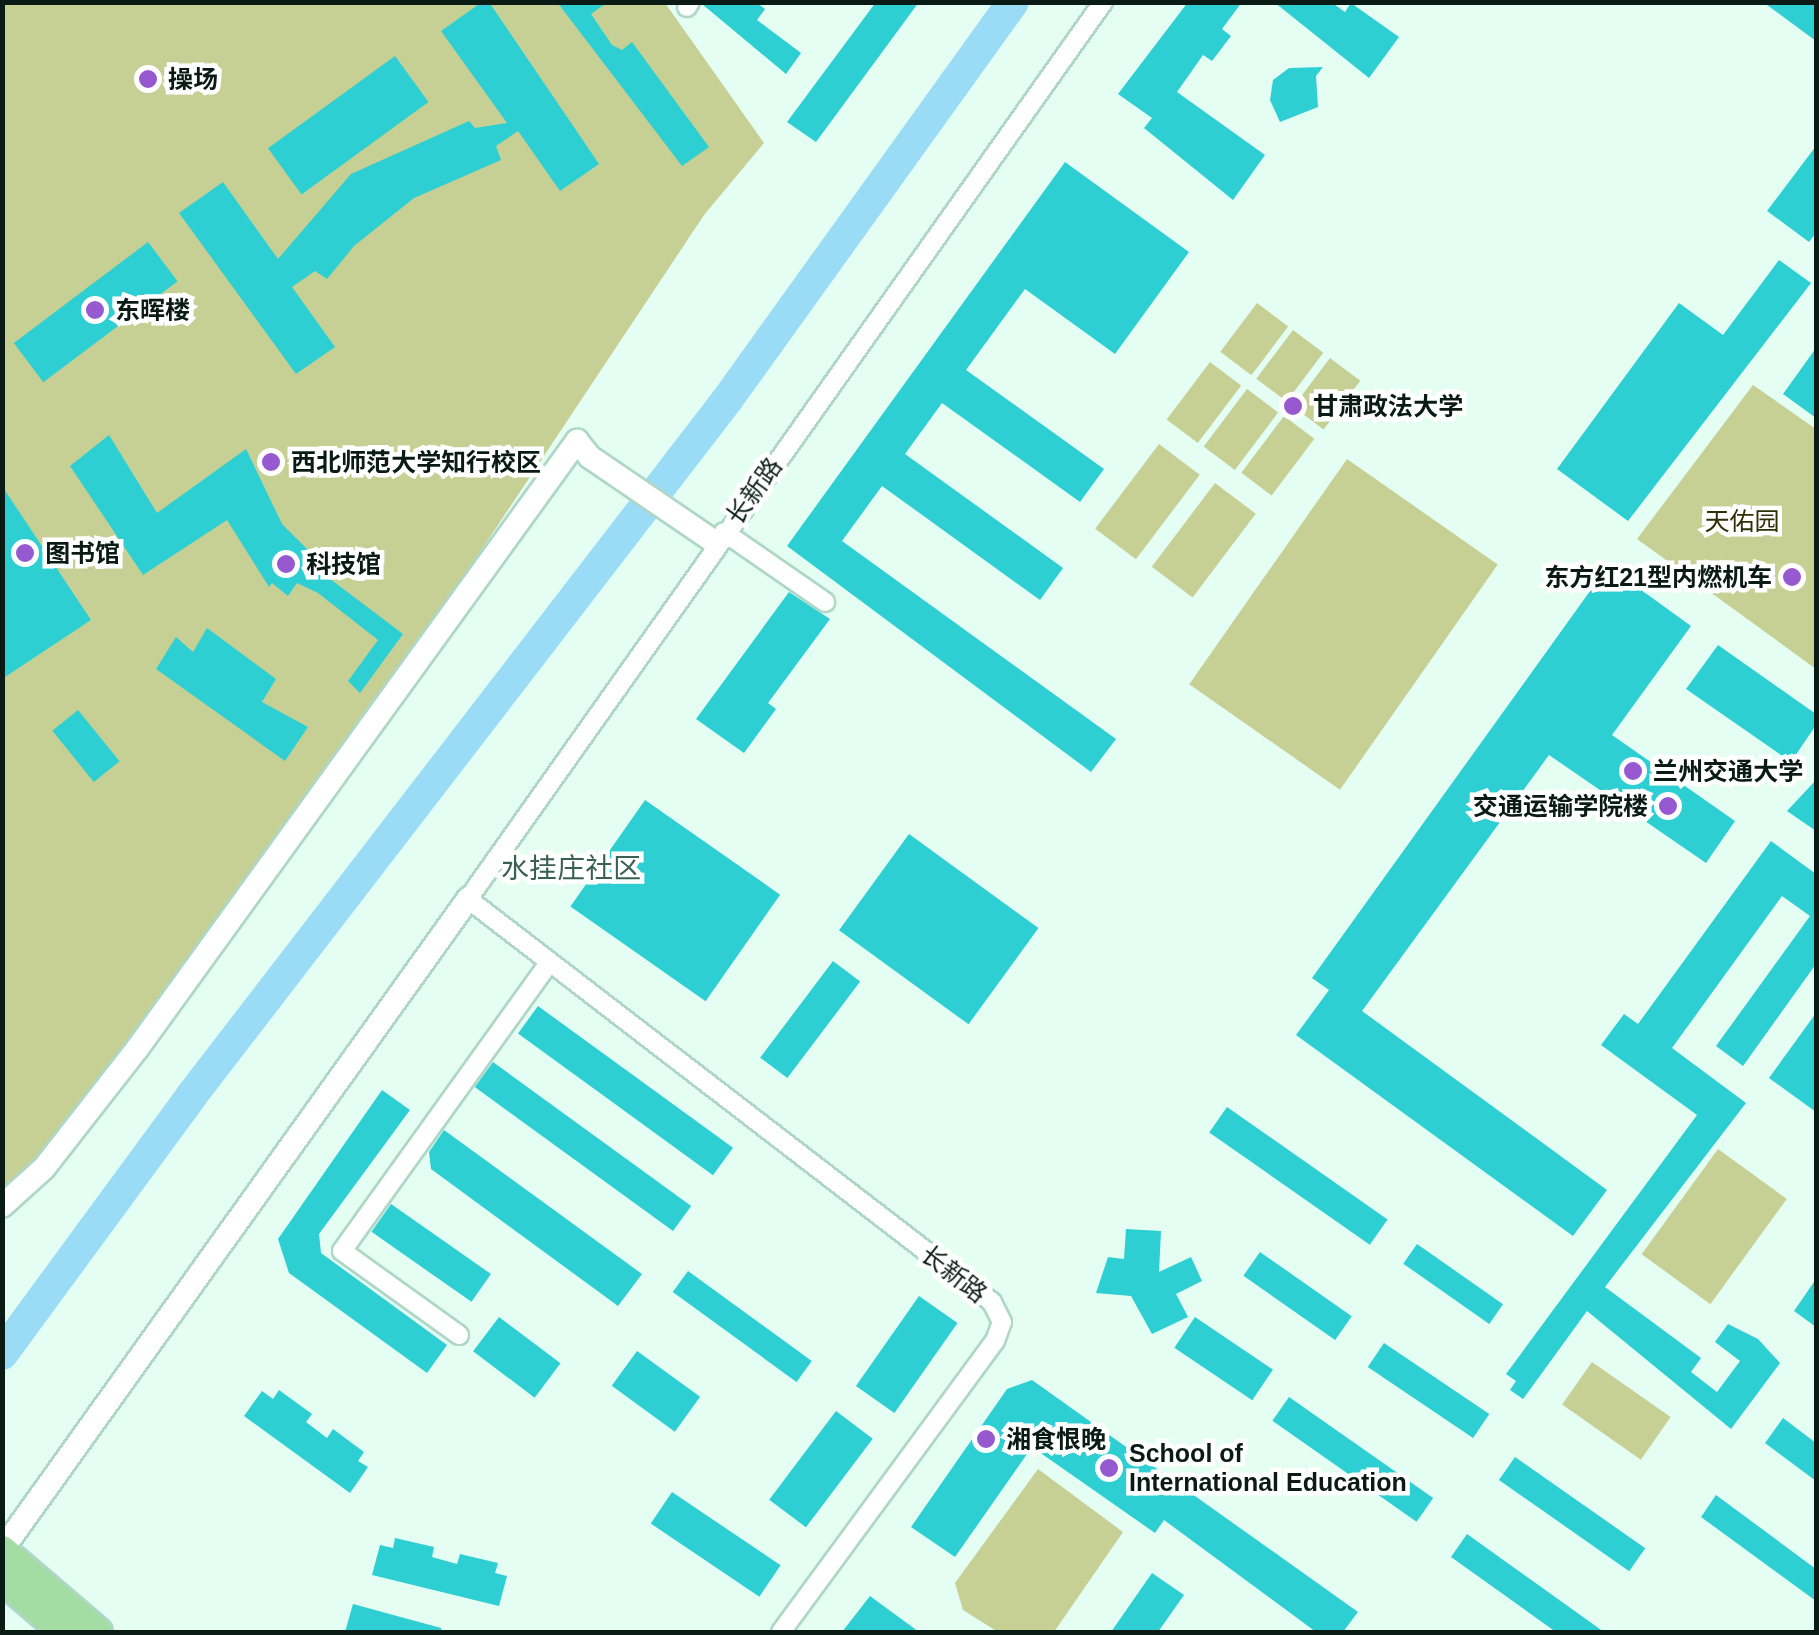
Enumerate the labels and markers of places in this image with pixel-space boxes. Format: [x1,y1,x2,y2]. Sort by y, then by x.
place label: 操场 [168,64,218,94]
marker: 操场 [137,68,159,90]
place label: 东晖楼 [115,295,190,325]
marker: 东晖楼 [84,299,106,321]
place label: 甘肃政法大学 [1313,391,1463,421]
marker: 甘肃政法大学 [1282,395,1304,417]
place label: 西北师范大学知行校区 [291,447,541,477]
marker: 西北师范大学知行校区 [260,451,282,473]
place label: 图书馆 [45,538,120,568]
marker: 图书馆 [14,542,36,564]
place label: 科技馆 [306,549,381,579]
marker: 科技馆 [275,553,297,575]
place label: 东方红21型内燃机车 [1544,562,1772,592]
marker: 东方红21型内燃机车 [1781,566,1803,588]
place label: 兰州交通大学 [1653,756,1803,786]
marker: 兰州交通大学 [1622,760,1644,782]
place label: 交通运输学院楼 [1473,791,1648,821]
marker: 交通运输学院楼 [1657,795,1679,817]
place label: 湘食恨晚 [1006,1424,1106,1454]
marker: 湘食恨晚 [975,1428,997,1450]
place label: School of International Education [1129,1439,1407,1498]
marker: School of International Education [1098,1457,1120,1479]

